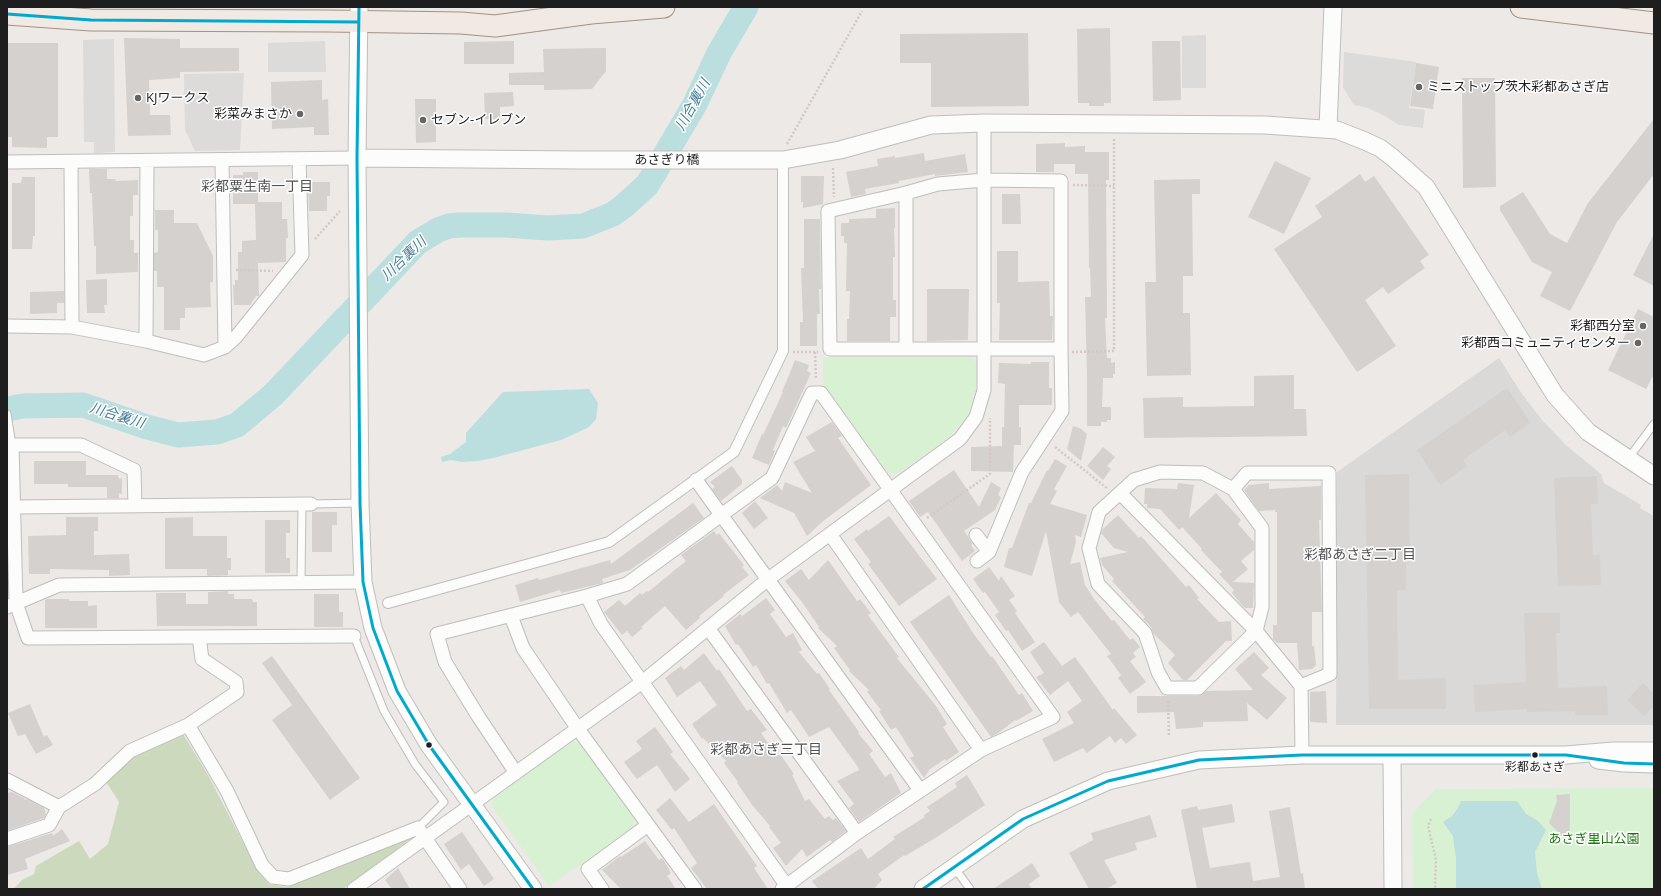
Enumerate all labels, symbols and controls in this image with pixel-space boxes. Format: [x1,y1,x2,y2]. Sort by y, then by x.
water label: 川合裏川 [672,76,714,134]
place label: ミニストップ茨木彩都あさぎ店 [1427,79,1609,95]
marker: ミニストップ茨木彩都あさぎ店 [1414,82,1424,92]
place label: KJワークス [146,90,209,106]
marker: KJワークス [133,93,143,103]
place label: 彩菜みまさか [214,106,292,122]
marker: 彩菜みまさか [295,109,305,119]
place label: セブン-イレブン [431,112,526,128]
marker: セブン-イレブン [418,115,428,125]
street label: あさぎり橋 [635,152,699,168]
district label: 彩都粟生南一丁目 [201,179,313,195]
water label: 川合裏川 [378,234,430,284]
place label: 彩都西分室 [1570,318,1635,334]
marker: 彩都西分室 [1638,321,1648,331]
place label: 彩都西コミュニティセンター [1461,335,1630,351]
marker: 彩都西コミュニティセンター [1633,338,1643,348]
water label: 川合裏川 [88,400,146,432]
district label: 彩都あさぎ二丁目 [1304,547,1416,563]
unlabelled marker [424,740,434,750]
district label: 彩都あさぎ三丁目 [710,742,822,758]
marker: 彩都あさぎ [1530,750,1540,760]
place label: 彩都あさぎ [1505,761,1565,775]
park label: あさぎ里山公園 [1549,831,1639,847]

